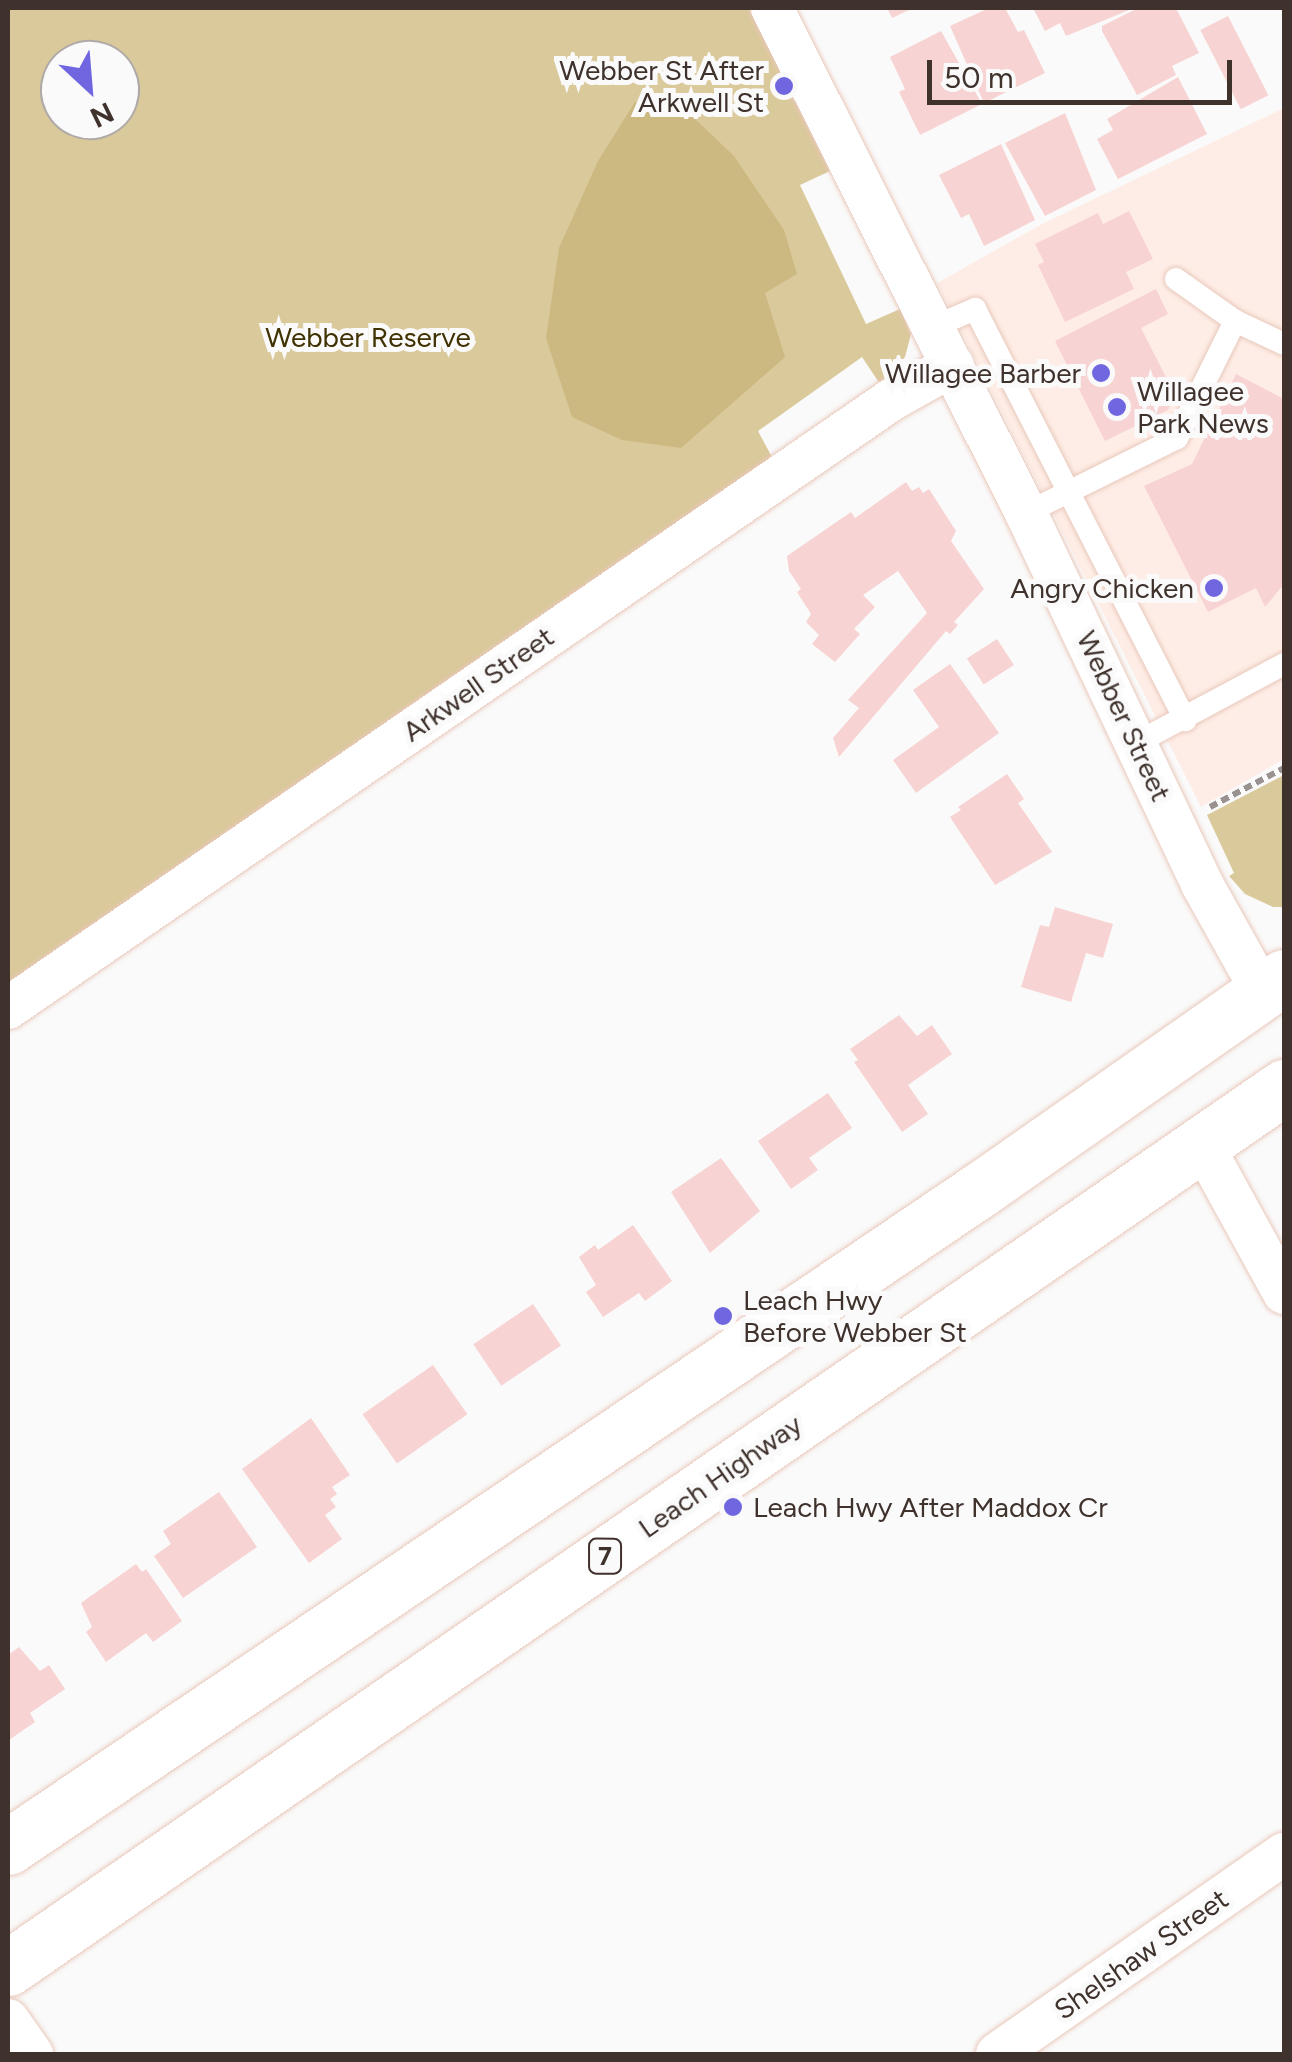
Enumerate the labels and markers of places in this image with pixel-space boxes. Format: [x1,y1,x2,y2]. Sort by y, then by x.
place label: Webber St After Arkwell St [559,53,764,119]
marker: Webber St After Arkwell St [773,75,795,97]
place label: Willagee Barber [885,356,1081,390]
marker: Willagee Barber [1090,362,1112,384]
place label: Willagee Park News [1137,374,1269,440]
marker: Willagee Park News [1106,396,1128,418]
place label: Angry Chicken [1010,571,1194,605]
marker: Angry Chicken [1203,577,1225,599]
place label: Leach Hwy Before Webber St [743,1283,967,1349]
marker: Leach Hwy Before Webber St [712,1305,734,1327]
place label: Leach Hwy After Maddox Cr [753,1490,1108,1524]
marker: Leach Hwy After Maddox Cr [722,1496,744,1518]

